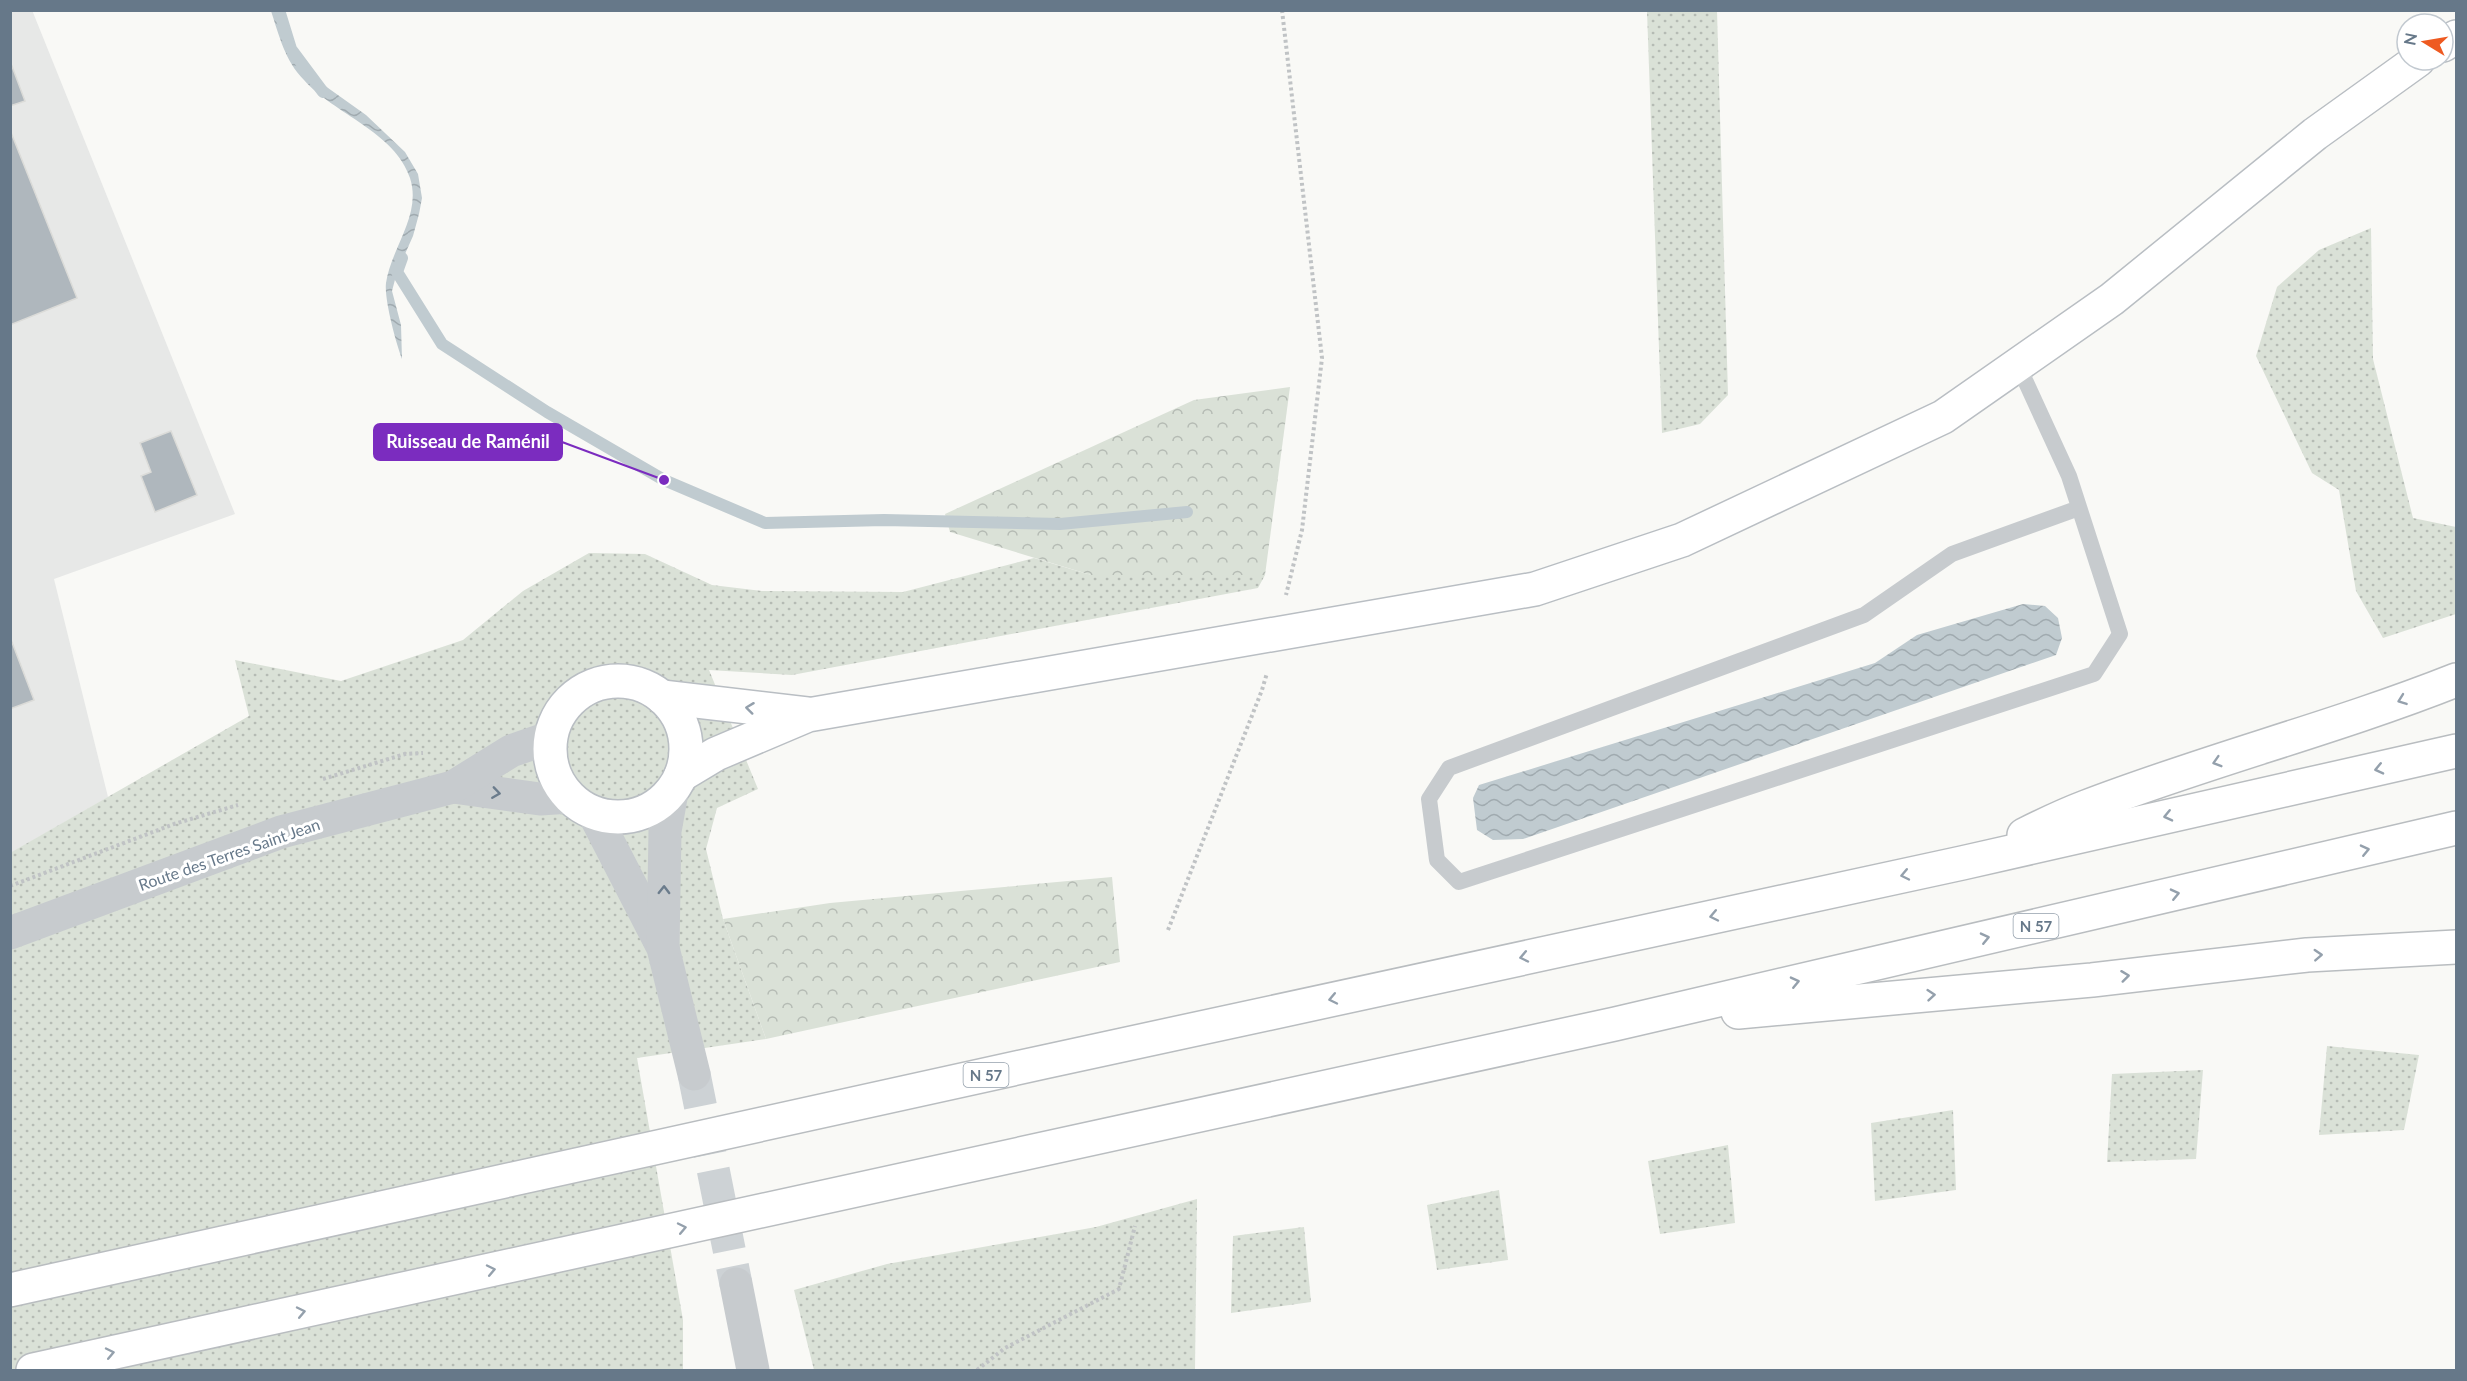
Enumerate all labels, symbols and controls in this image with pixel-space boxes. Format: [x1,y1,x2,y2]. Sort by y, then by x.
north arrow [2395,12,2455,72]
text: N [2399,31,2420,47]
callout: Ruisseau de Raménil [374,424,562,460]
text: Ruisseau de Raménil [386,430,550,452]
one-way arrow [2397,693,2408,706]
one-way arrow [746,702,755,715]
one-way arrow [2212,755,2223,767]
one-way arrow [2374,761,2384,774]
one-way arrow [491,786,501,798]
one-way arrow [2164,809,2174,822]
street label: Route des Terres Saint Jean [136,814,322,894]
one-way arrow [2360,844,2370,857]
one-way arrow [1900,868,1910,881]
one-way arrow [658,885,670,894]
one-way arrow [2170,888,2180,901]
one-way arrow [1710,909,1720,922]
road number: N 57 [2014,914,2058,938]
one-way arrow [1980,932,1990,945]
one-way arrow [2314,948,2323,961]
one-way arrow [1519,950,1529,963]
one-way arrow [2120,971,2129,983]
one-way arrow [1790,976,1800,989]
one-way arrow [1926,989,1935,1002]
one-way arrow [1328,992,1338,1005]
road number: N 57 [964,1063,1008,1087]
one-way arrow [676,1222,686,1235]
one-way arrow [486,1264,496,1277]
one-way arrow [296,1306,306,1319]
one-way arrow [105,1348,115,1361]

